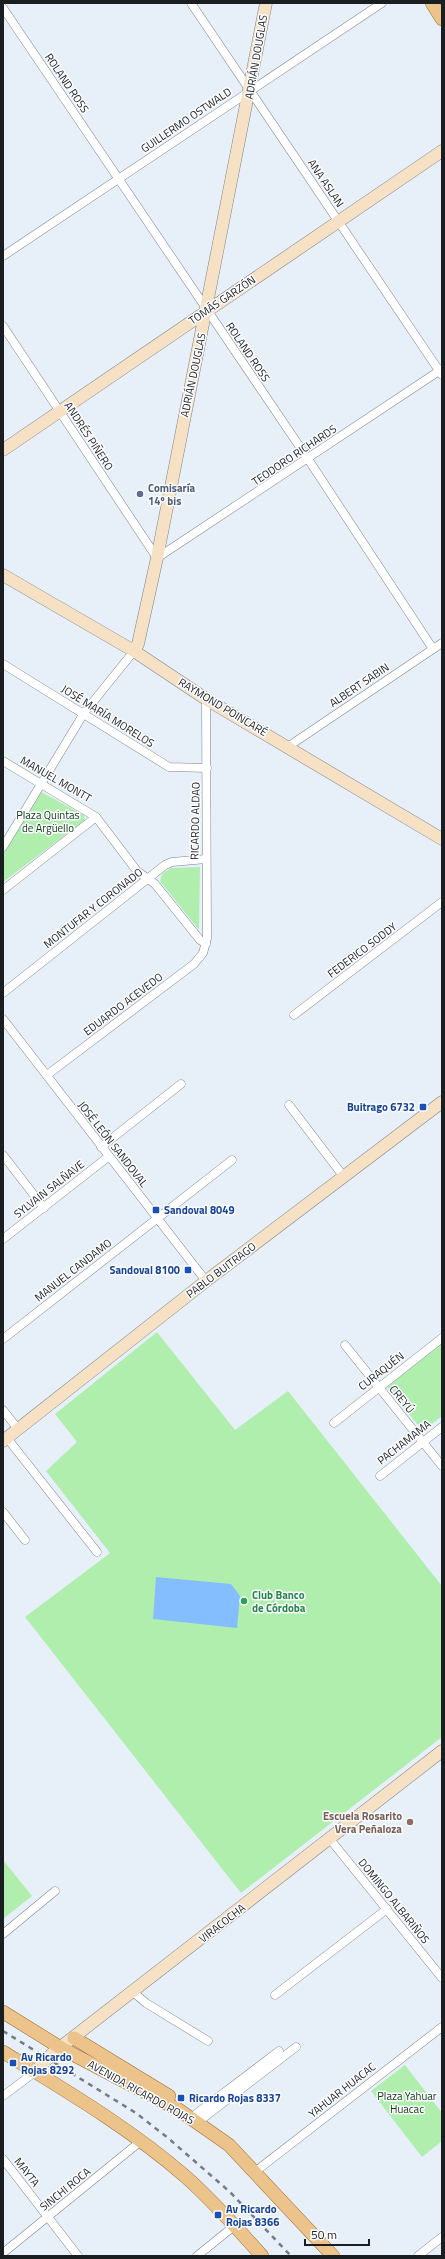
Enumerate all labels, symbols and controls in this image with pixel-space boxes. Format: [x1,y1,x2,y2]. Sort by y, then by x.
street label: ADRIÁN DOUGLAS [241,13,271,100]
street label: ROLAND ROSS [41,50,93,116]
street label: GUILLERMO OSTWALD [137,84,235,156]
street label: ANA ASLAN [304,156,348,210]
street label: TOMÁS GARZÓN [185,272,259,328]
street label: ROLAND ROSS [222,319,274,385]
street label: ADRIÁN DOUGLAS [176,332,210,418]
street label: ANDRÉS PIÑERO [61,398,117,474]
street label: TEODORO RICHARDS [248,421,340,489]
place label: Comisaría 14º bis [148,480,196,509]
marker: Comisaría 14º bis [135,489,145,499]
street label: ALBERT SABIN [326,659,392,711]
street label: RAYMOND POINCARÉ [175,674,271,740]
street label: JOSÉ MARÍA MORELOS [58,681,158,751]
street label: MANUEL MONTT [18,752,95,806]
street label: RICARDO ALDAO [186,782,204,860]
park label: Plaza Quintas de Argüello [16,807,80,836]
street label: MONTUFAR Y CORONADO [40,864,146,952]
street label: FEDERICO SODDY [324,919,400,981]
street label: EDUARDO ACEVEDO [80,969,166,1039]
street label: JOSÉ LEÓN SANDOVAL [74,1098,152,1191]
place label: Buitrago 6732 [347,1099,415,1115]
marker: Buitrago 6732 [418,1102,428,1112]
street label: SYLVAIN SALÑAVE [10,1156,88,1222]
place label: Sandoval 8049 [164,1202,235,1218]
marker: Sandoval 8049 [151,1205,161,1215]
street label: MANUEL CANDAMO [31,1235,115,1305]
street label: PABLO BUITRAGO [183,1238,259,1302]
place label: Sandoval 8100 [109,1262,180,1278]
marker: Sandoval 8100 [183,1265,193,1275]
street label: CURAQUÉN [355,1348,407,1394]
street label: CREYÚ [386,1382,418,1416]
street label: PACHAMAMA [374,1416,435,1468]
place label: Club Banco de Córdoba [252,1587,306,1616]
marker: Club Banco de Córdoba [239,1596,249,1606]
place label: Escuela Rosarito Vera Peñaloza [323,1808,402,1837]
marker: Escuela Rosarito Vera Peñaloza [405,1817,415,1827]
street label: DOMINGO ALBARIÑOS [355,1855,433,1947]
street label: VIRACOCHA [195,1899,249,1946]
place label: Av Ricardo Rojas 8292 [21,2049,74,2078]
street label: AVENIDA RICARDO ROJAS [85,2056,197,2128]
marker: Av Ricardo Rojas 8292 [8,2058,18,2068]
street label: YAHUAR HUACAC [305,2059,379,2121]
park label: Plaza Yahuar Huacac [377,2088,437,2117]
place label: Ricardo Rojas 8337 [189,2090,281,2106]
marker: Ricardo Rojas 8337 [176,2093,186,2103]
street label: MAYTA [11,2154,44,2190]
street label: SINCHI ROCA [36,2163,94,2214]
place label: Av Ricardo Rojas 8366 [226,2201,279,2230]
marker: Av Ricardo Rojas 8366 [213,2210,223,2220]
scale bar [305,2221,369,2247]
text: 50 m [311,2225,337,2244]

